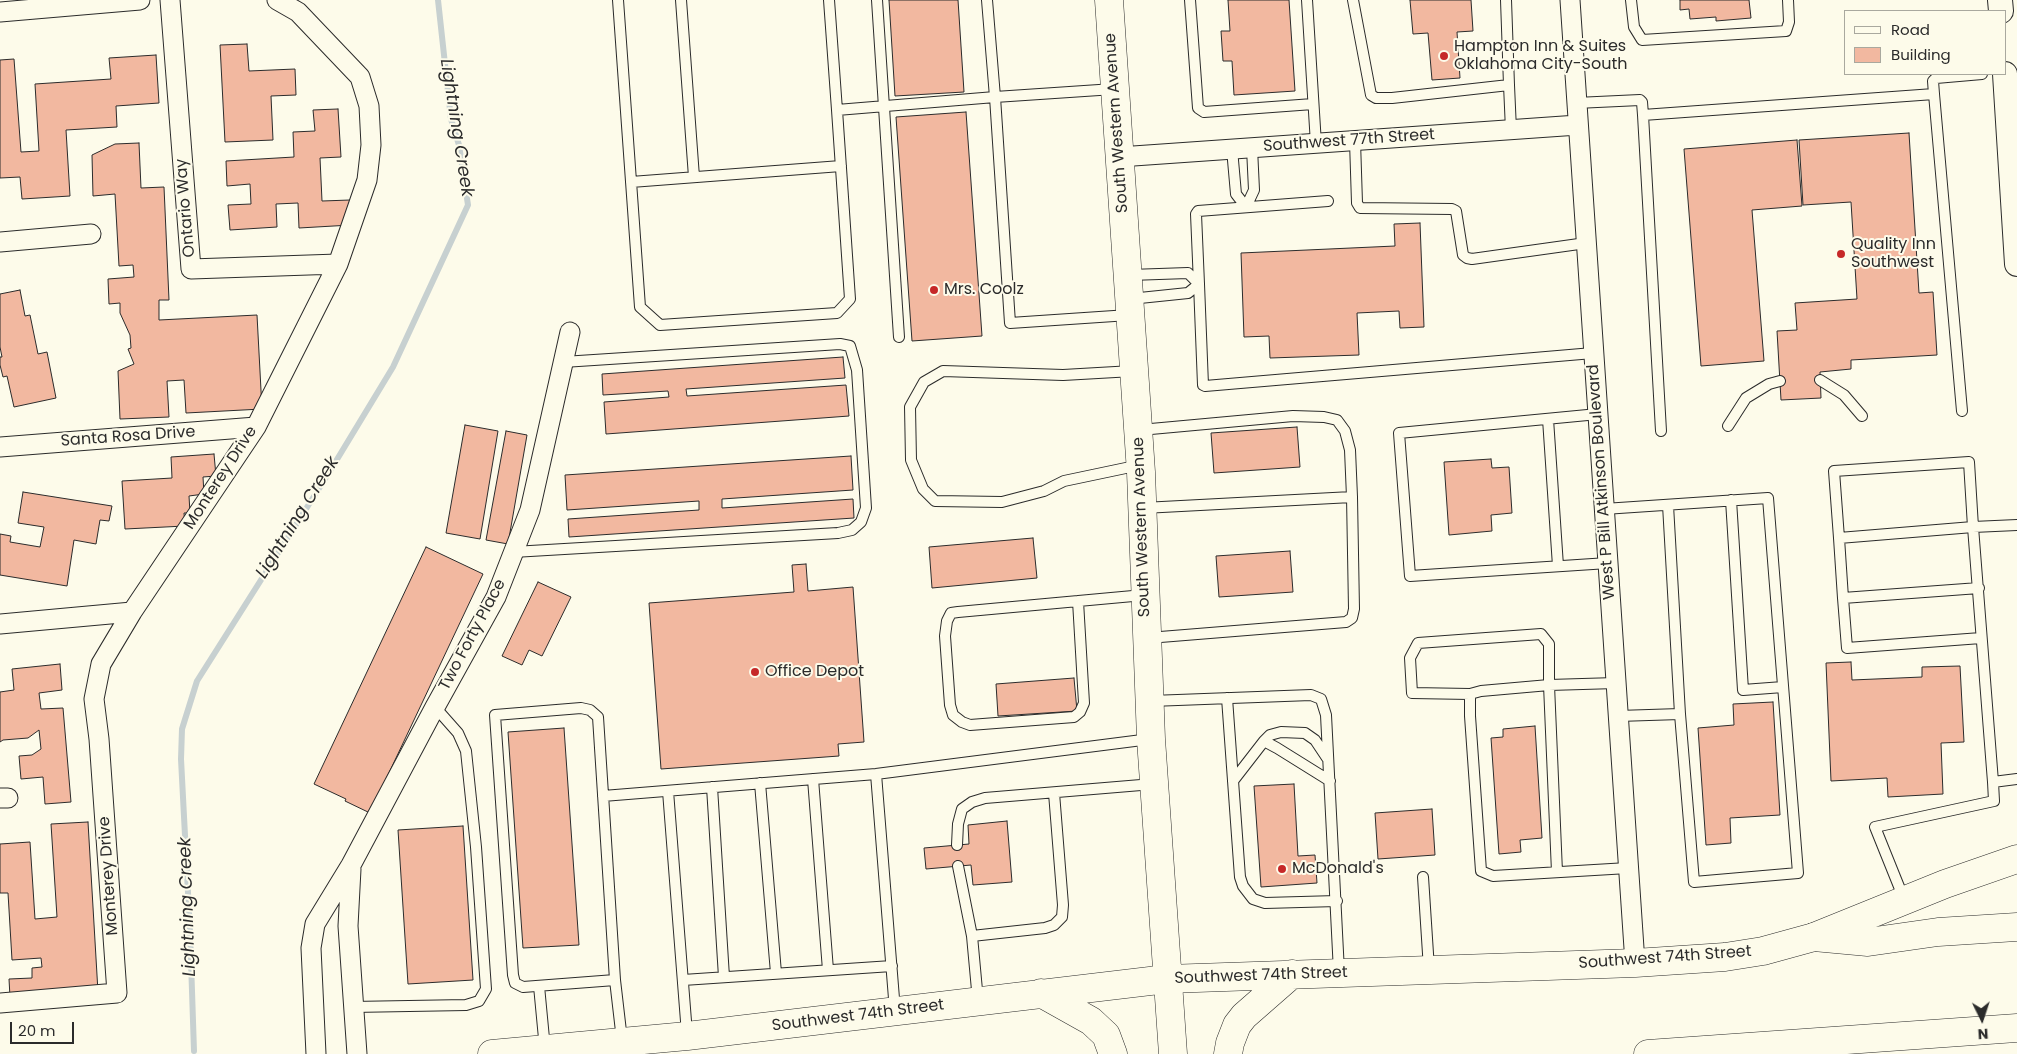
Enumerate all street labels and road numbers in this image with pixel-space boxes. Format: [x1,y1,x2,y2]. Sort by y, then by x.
street label: South Western Avenue [1101,32,1133,214]
street label: Southwest 77th Street [1263,125,1435,157]
street label: Ontario Way [172,158,200,258]
street label: West P Bill Atkinson Boulevard [1584,363,1620,601]
street label: Santa Rosa Drive [60,423,196,451]
street label: Monterey Drive [180,423,262,533]
street label: South Western Avenue [1129,437,1155,617]
street label: Two Forty Place [436,576,510,694]
street label: Monterey Drive [95,816,123,936]
street label: Southwest 74th Street [1578,942,1752,974]
street label: Southwest 74th Street [1174,963,1348,989]
street label: Southwest 74th Street [771,996,945,1036]

